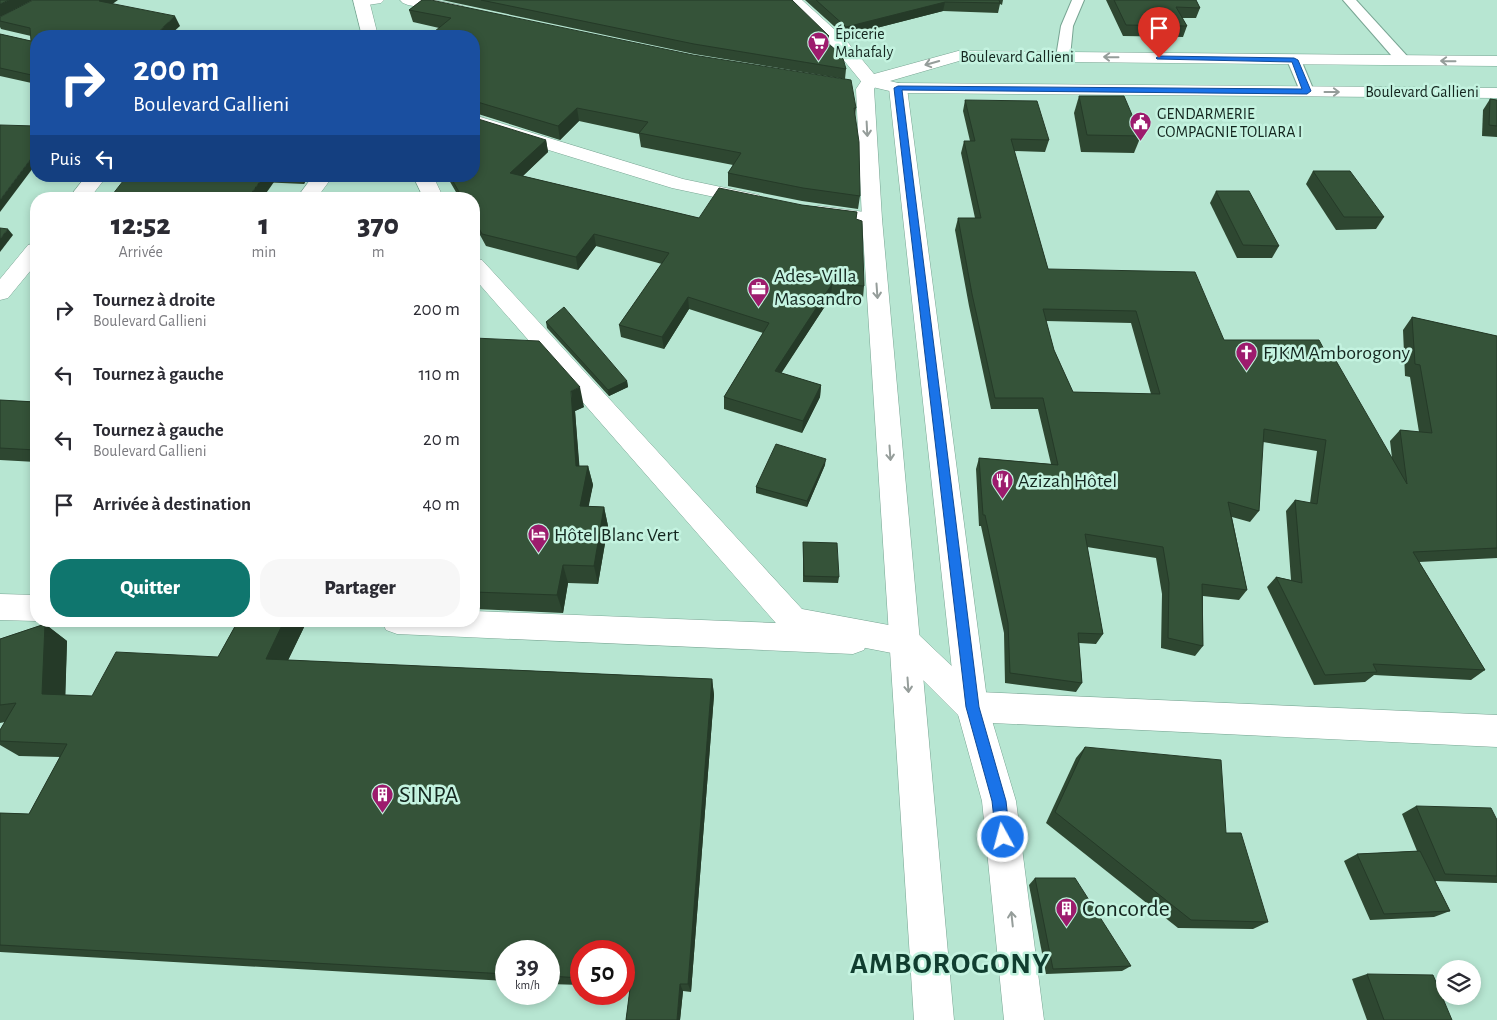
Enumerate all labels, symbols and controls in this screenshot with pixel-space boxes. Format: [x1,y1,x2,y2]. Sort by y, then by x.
pin [1138,7,1180,58]
icon: arrive [1145,14,1173,42]
place label: Épicerie Mahafaly [835,24,893,61]
supermarket icon: Épicerie Mahafaly [807,31,831,62]
street label: Boulevard Gallieni [960,49,1074,65]
icon: right [50,50,115,115]
text: 200 m [133,52,220,87]
one-way arrow [1103,52,1120,62]
one-way arrow [1441,56,1457,66]
one-way arrow [924,59,940,69]
street label: Boulevard Gallieni [1365,84,1479,100]
one-way arrow [1324,87,1340,97]
text: Boulevard Gallieni [133,93,289,115]
place label: GENDARMERIE COMPAGNIE TOLIARA I [1157,106,1302,140]
public building icon: GENDARMERIE COMPAGNIE TOLIARA I [1129,111,1153,142]
one-way arrow [863,120,872,136]
icon: left [91,145,119,173]
text: Puis [50,150,81,169]
text: 12:52 [111,210,171,240]
text: 1 [258,210,269,240]
text: 370 [357,210,399,240]
text: Arrivée [118,244,163,260]
text: min [251,244,276,260]
text: m [372,244,385,260]
place label: Ades- Villa Masoandro [774,266,862,309]
office icon: Ades- Villa Masoandro [746,276,770,307]
one-way arrow [873,282,882,298]
text: Tournez à droite [93,291,215,310]
icon: right [50,296,78,324]
text: 200 m [413,300,460,319]
text: Boulevard Gallieni [93,313,207,329]
church icon: FJKM Amborogony [1235,341,1259,372]
place label: FJKM Amborogony [1263,343,1410,363]
icon: left [50,361,78,389]
text: Tournez à gauche [93,365,224,384]
text: 110 m [419,365,460,384]
text: Tournez à gauche [93,421,224,440]
icon: left [50,426,78,454]
text: 20 m [423,430,460,449]
text: Boulevard Gallieni [93,443,207,459]
one-way arrow [885,444,895,460]
restaurant icon: Azizah Hôtel [990,469,1014,500]
place label: Azizah Hôtel [1018,471,1117,491]
icon: arrive [50,491,78,519]
text: Arrivée à destination [93,495,251,514]
text: 40 m [422,495,460,514]
hotel icon: Hôtel Blanc Vert [526,523,550,554]
place label: Hôtel Blanc Vert [554,525,680,545]
button: Quitter [50,559,250,617]
button: Partager [260,559,460,617]
one-way arrow [903,676,913,692]
building icon: SINPA [371,783,395,814]
place label: SINPA [399,783,458,807]
position arrow [976,810,1028,862]
building icon: Concorde [1054,897,1078,928]
place label: Concorde [1082,897,1170,921]
one-way arrow [1007,912,1017,928]
speed limit sign: 50 [570,940,635,1005]
district label: AMBOROGONY [850,949,1050,979]
text: 39 [516,954,539,979]
map controls [1436,960,1481,1005]
button: layers [1436,960,1481,1005]
text: km/h [515,979,540,991]

